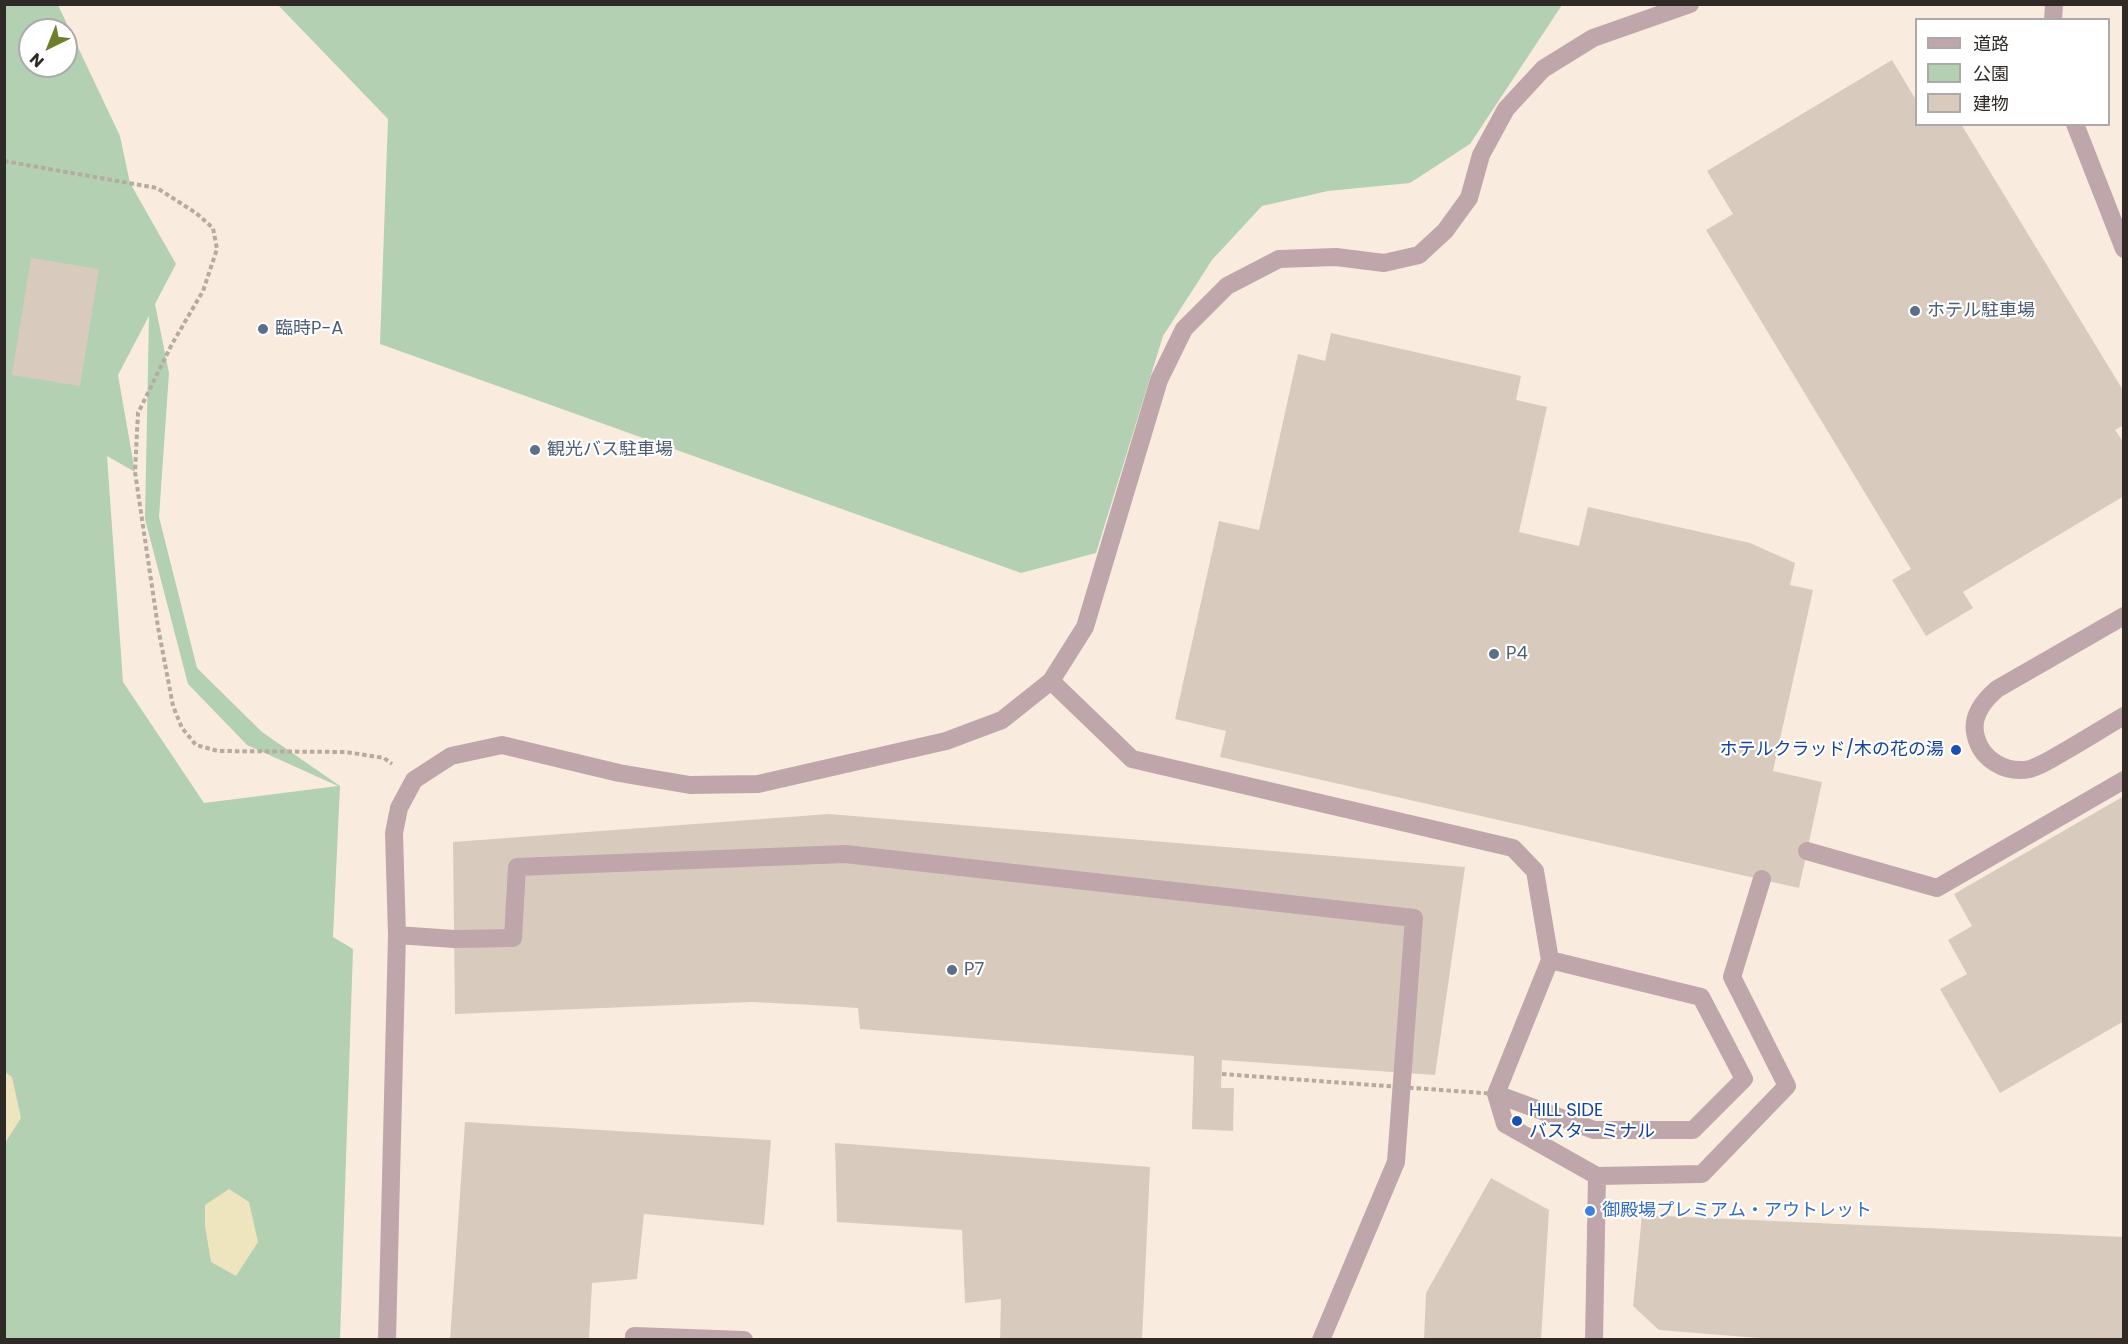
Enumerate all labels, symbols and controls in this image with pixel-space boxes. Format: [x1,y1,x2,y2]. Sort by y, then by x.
north arrow [18,18,78,78]
legend [1915,18,2110,126]
text: 道路 [1973,31,2009,56]
text: N [25,48,49,73]
text: 公園 [1973,61,2009,86]
text: 建物 [1973,91,2009,116]
place label: ホテル駐車場 [1927,300,2035,322]
marker: ホテル駐車場 [1908,304,1922,318]
place label: 臨時P-A [275,318,343,340]
marker: 臨時P-A [256,322,270,336]
place label: 観光バス駐車場 [547,439,673,461]
marker: 観光バス駐車場 [528,443,542,457]
place label: P4 [1506,643,1528,665]
marker: P4 [1487,647,1501,661]
place label: ホテルクラッド/木の花の湯 [1719,739,1944,761]
marker: ホテルクラッド/木の花の湯 [1949,743,1963,757]
place label: P7 [964,959,984,981]
marker: P7 [945,963,959,977]
place label: HILL SIDE バスターミナル [1529,1100,1655,1142]
marker: HILL SIDE バスターミナル [1510,1114,1524,1128]
place label: 御殿場プレミアム・アウトレット [1602,1200,1872,1222]
marker: 御殿場プレミアム・アウトレット [1583,1204,1597,1218]

